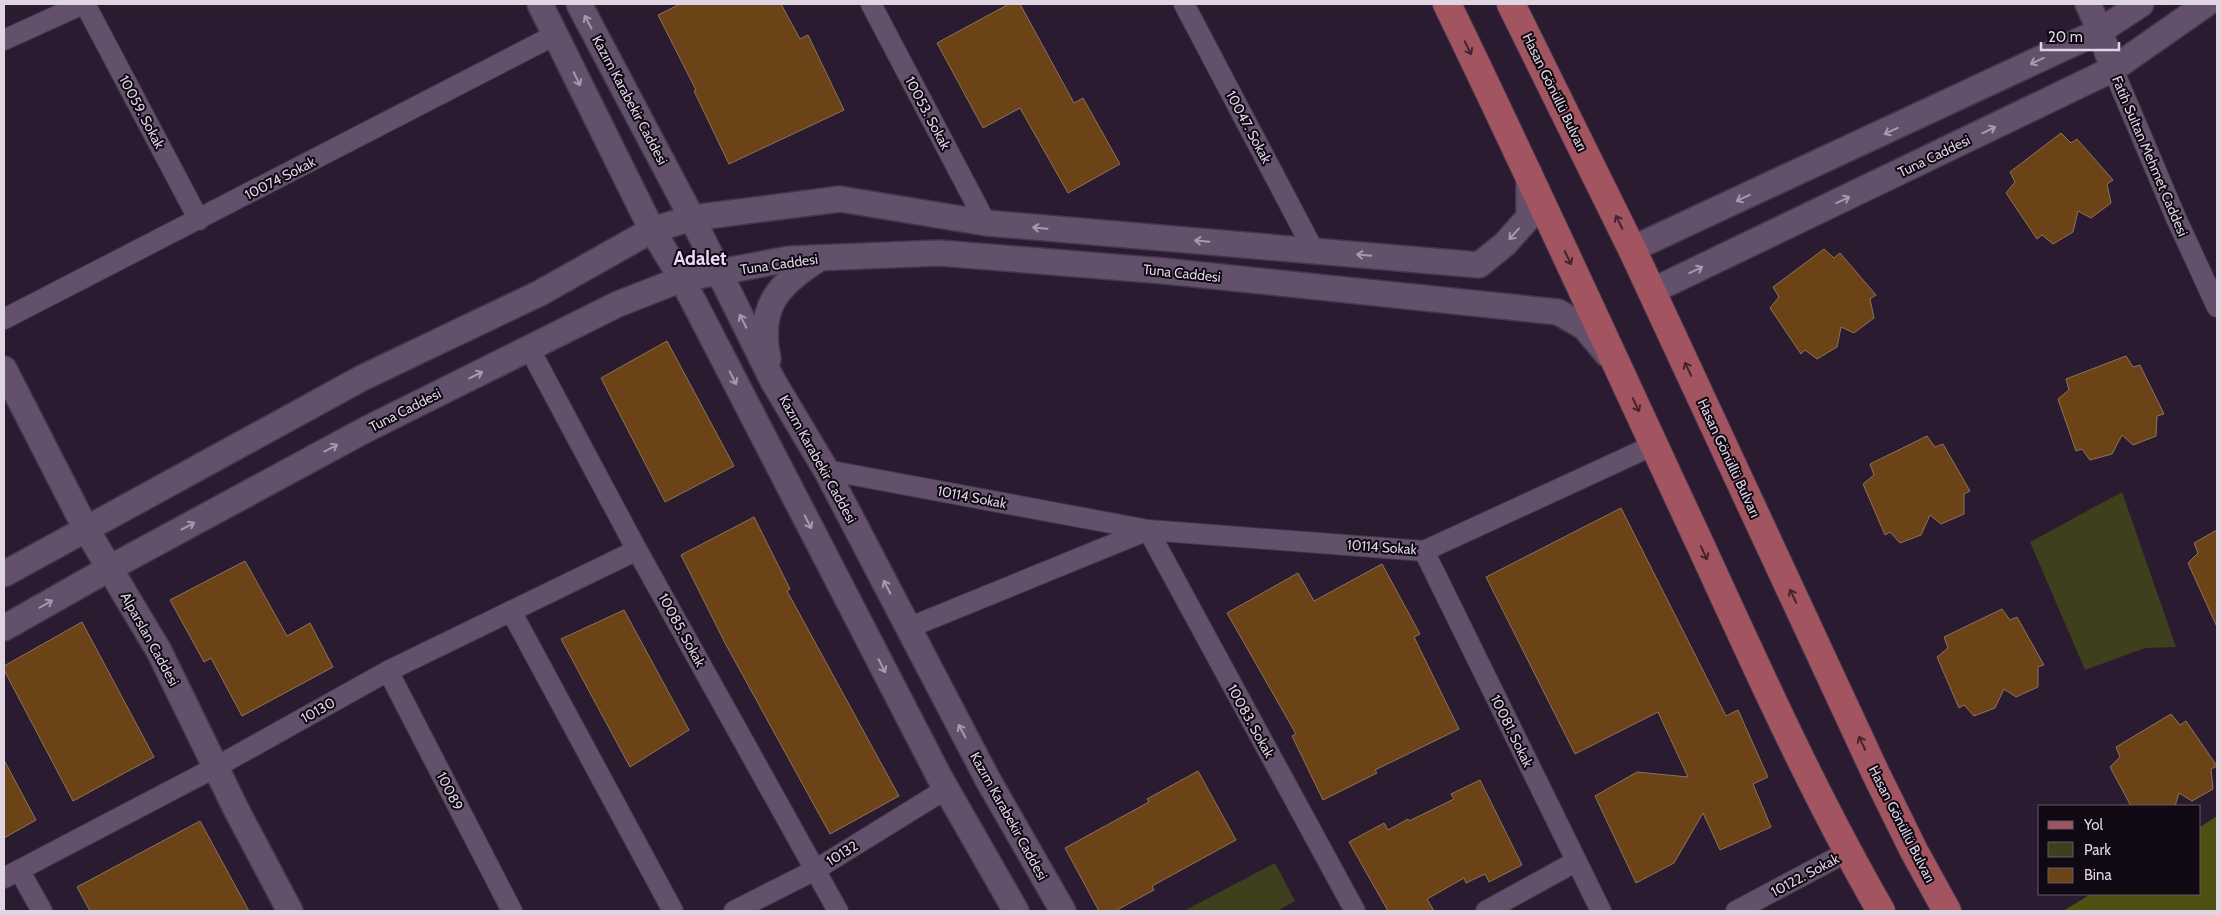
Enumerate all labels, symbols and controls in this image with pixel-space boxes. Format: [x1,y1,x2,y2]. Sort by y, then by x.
one-way arrow [583,14,593,29]
scale bar [2041,20,2118,52]
text: 20 m [2048,28,2083,46]
street label: Hasan Gönüllü Bulvarı [1519,30,1591,154]
street label: Kazım Karabekir Caddesi [588,32,672,168]
one-way arrow [1463,40,1473,55]
one-way arrow [2030,56,2045,66]
one-way arrow [573,71,582,86]
street label: 10059. Sokak [115,72,169,152]
street label: 10053. Sokak [901,73,955,153]
street label: Fatih Sultan Mehmet Caddesi [2108,73,2192,239]
street label: 10047. Sokak [1222,88,1276,167]
one-way arrow [1981,124,1996,134]
one-way arrow [1884,126,1899,136]
street label: Tuna Caddesi [1895,131,1973,181]
street label: 10074 Sokak [242,152,319,203]
one-way arrow [1736,194,1751,204]
one-way arrow [1835,195,1850,205]
one-way arrow [1614,215,1623,230]
one-way arrow [1032,223,1048,232]
one-way arrow [1508,227,1520,240]
one-way arrow [1194,236,1210,246]
district label: Adalet [673,247,727,270]
street label: Tuna Caddesi [739,250,819,278]
one-way arrow [1356,250,1372,260]
one-way arrow [1563,250,1573,265]
street label: Tuna Caddesi [1142,260,1222,286]
one-way arrow [1688,265,1703,274]
one-way arrow [738,314,748,329]
one-way arrow [1682,362,1692,377]
one-way arrow [468,370,483,379]
one-way arrow [729,370,738,385]
street label: Tuna Caddesi [366,384,444,436]
street label: Kazım Karabekir Caddesi [775,392,861,526]
street label: Hasan Gönüllü Bulvarı [1694,396,1764,520]
one-way arrow [1631,397,1641,412]
one-way arrow [324,443,339,453]
street label: 10114 Sokak [936,482,1009,513]
one-way arrow [804,514,813,529]
one-way arrow [181,520,195,530]
street label: 10114 Sokak [1347,536,1418,558]
one-way arrow [1700,545,1709,560]
one-way arrow [882,580,892,595]
street label: Alparslan Caddesi [117,589,183,689]
one-way arrow [1788,589,1797,604]
street label: 10085. Sokak [654,590,710,671]
one-way arrow [39,599,53,609]
one-way arrow [877,659,887,674]
street label: 10083. Sokak [1223,681,1279,762]
street label: 10081. Sokak [1487,692,1538,771]
street label: 10130 [298,693,338,727]
one-way arrow [957,724,967,739]
one-way arrow [1857,736,1866,751]
street label: Kazım Karabekir Caddesi [966,749,1052,883]
street label: Hasan Gönüllü Bulvarı [1865,762,1939,886]
street label: 10089 [433,769,467,813]
legend [2038,805,2201,895]
text: Yol [2083,816,2103,834]
street label: 10132 [823,836,861,870]
text: Park [2084,841,2111,859]
street label: 10122. Sokak [1768,849,1843,900]
text: Bina [2084,866,2112,884]

